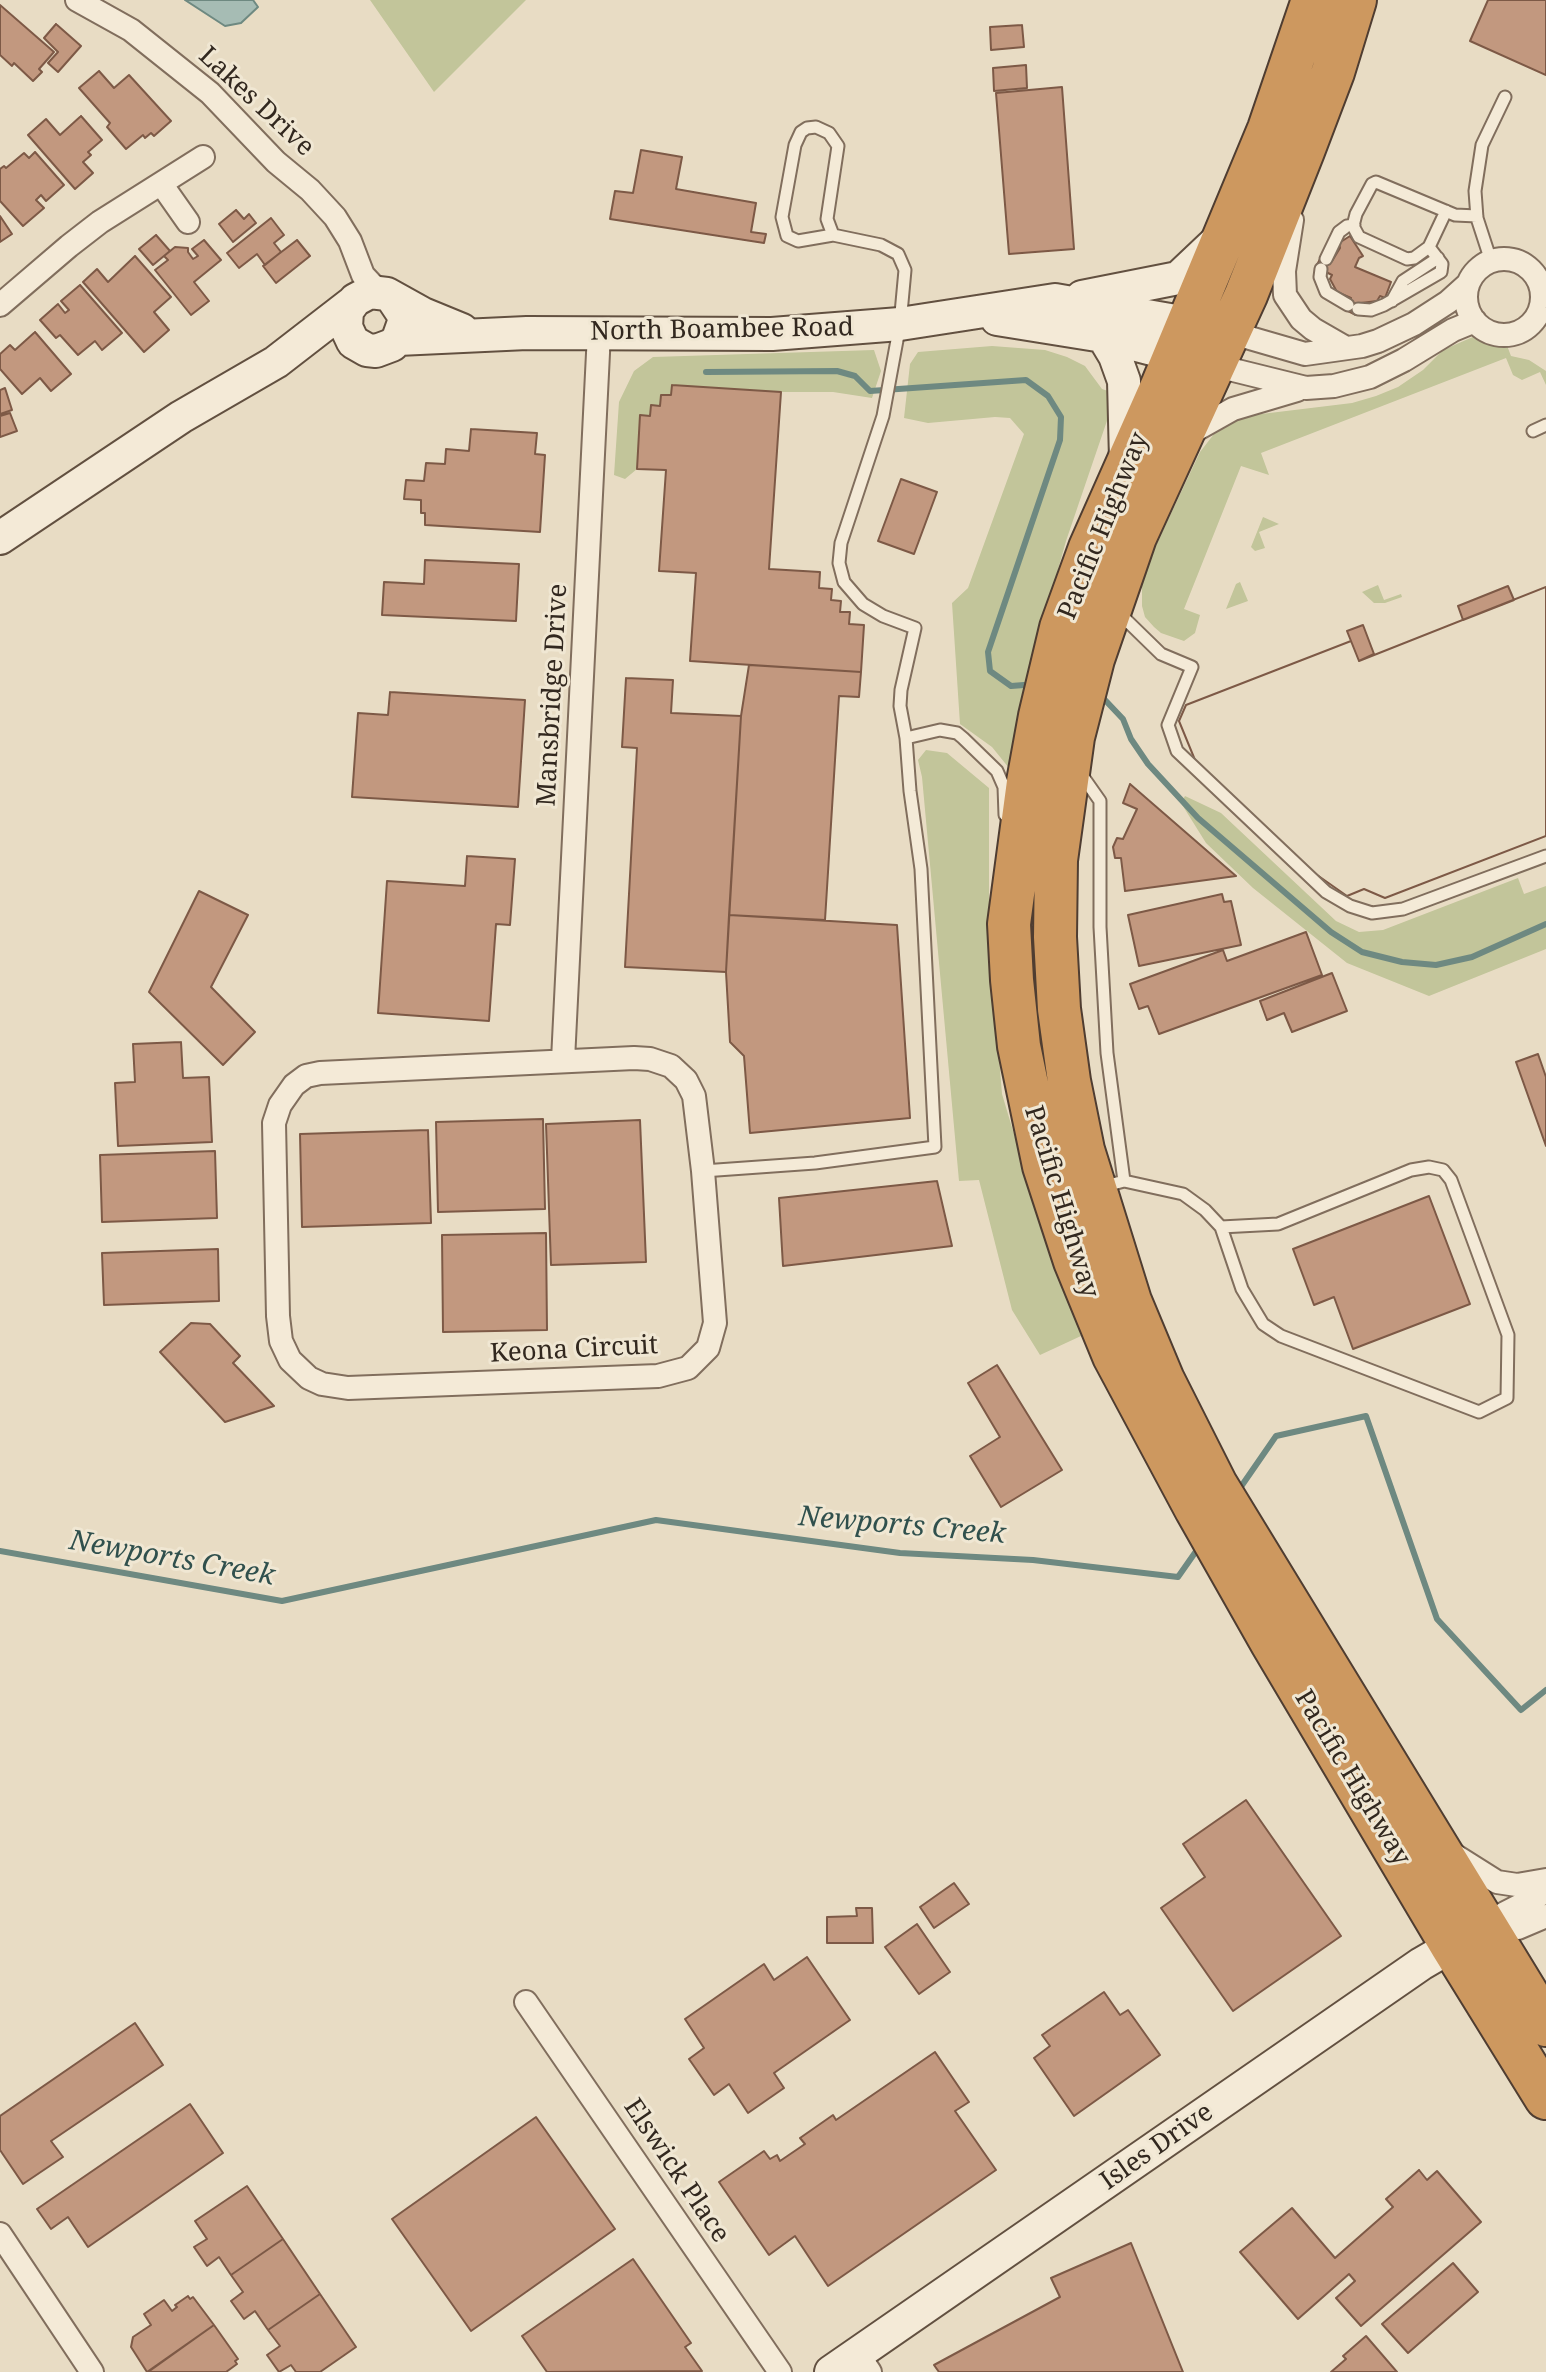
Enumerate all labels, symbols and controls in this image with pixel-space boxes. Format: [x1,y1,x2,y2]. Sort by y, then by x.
street label: Lakes Drive [192,41,320,163]
street label: North Boambee Road [590,312,854,348]
street label: Pacific Highway [1052,428,1156,624]
street label: Mansbridge Drive [532,583,574,807]
street label: Pacific Highway [1017,1102,1105,1302]
street label: Keona Circuit [489,1330,659,1370]
water label: Newports Creek [797,1500,1007,1552]
water label: Newports Creek [67,1524,277,1594]
street label: Pacific Highway [1287,1685,1417,1871]
street label: Elswick Place [616,2093,736,2249]
street label: Isles Drive [1095,2097,1219,2197]

